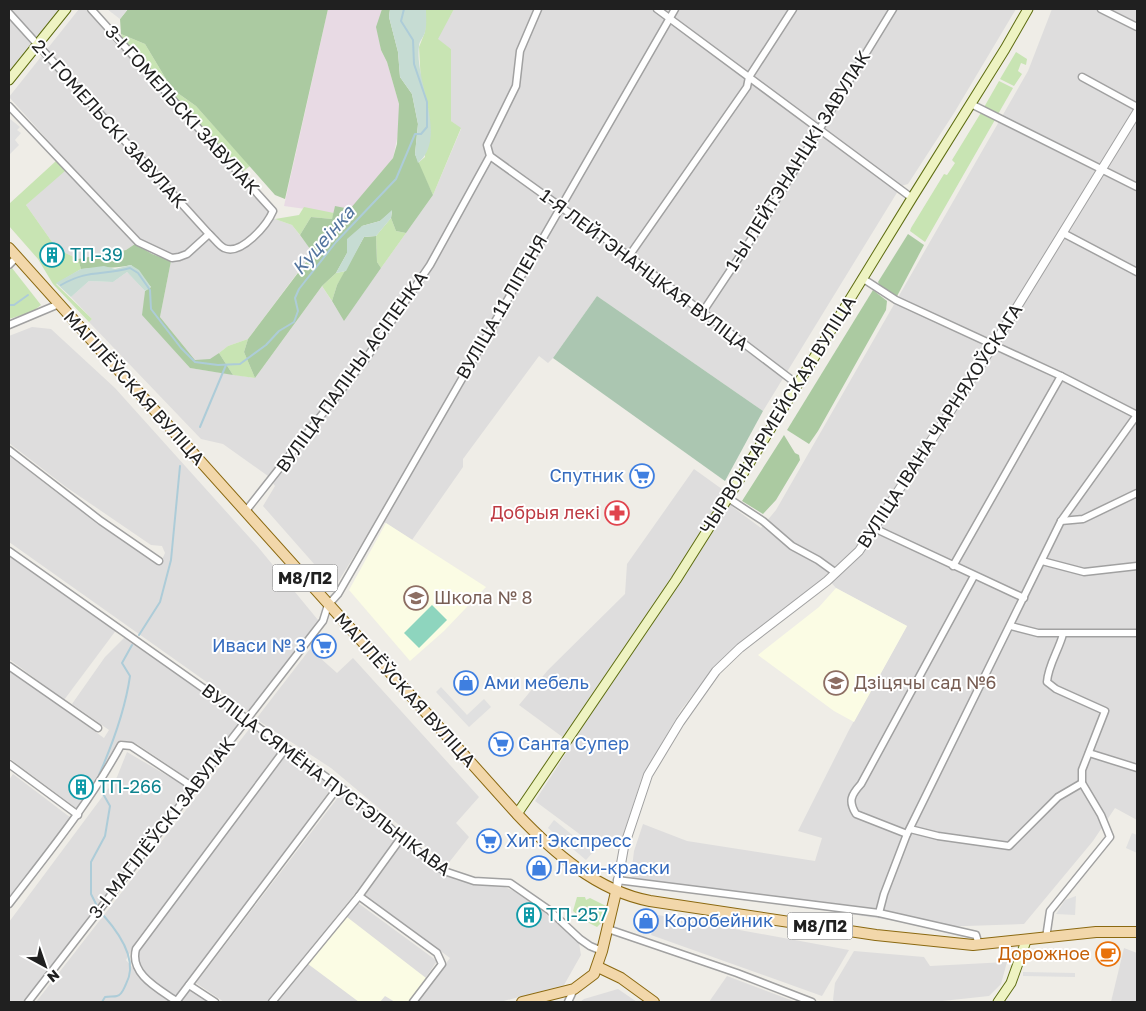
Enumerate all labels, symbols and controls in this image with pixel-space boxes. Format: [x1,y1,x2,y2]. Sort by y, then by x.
street label: 3-І ГОМЕЛЬСКІ ЗАВУЛАК [101,20,265,199]
street label: 2-І ГОМЕЛЬСКІ ЗАВУЛАК [28,34,192,213]
street label: 1-Ы ЛЕЙТЭНАНЦКІ ЗАВУЛАК [720,46,874,275]
street label: 1-Я ЛЕЙТЭНАНЦКАЯ ВУЛІЦА [536,184,753,355]
water label: Куцеінка [286,199,360,279]
street label: ВУЛІЦА 11 ЛІПЕНЯ [451,231,551,382]
building icon: ТП-39 [39,242,65,268]
place label: ТП-39 [70,243,123,265]
street label: ВУЛІЦА ПАЛІНЫ АСІПЕНКА [271,267,432,476]
street label: ЧЫРВОНААРМЕЙСКАЯ ВУЛІЦА [695,291,860,538]
street label: ВУЛІЦА ІВАНА ЧАРНЯХОЎСКАГА [852,299,1026,552]
street label: МАГІЛЁЎСКАЯ ВУЛІЦА [60,306,210,469]
supermarket icon: Спутник [629,463,655,489]
place label: Спутник [549,464,624,486]
pharmacy icon: Добрыя лекі [604,500,630,526]
place label: Добрыя лекі [490,501,600,523]
road number: М8/П2 [272,564,338,592]
school or university icon: Школа № 8 [403,585,429,611]
place label: Школа № 8 [434,586,532,608]
street label: МАГІЛЁЎСКАЯ ВУЛІЦА [331,608,481,771]
supermarket icon: Иваси № 3 [311,633,337,659]
place label: Иваси № 3 [212,634,306,656]
shop icon: Ами мебель [453,670,479,696]
school or university icon: Дзіцячы сад №6 [823,670,849,696]
place label: Ами мебель [484,671,589,693]
place label: Дзіцячы сад №6 [854,671,996,693]
street label: ВУЛІЦА СЯМЁНА ПУСТЭЛЬНІКАВА [198,678,455,880]
supermarket icon: Санта Супер [488,731,514,757]
street label: 3-І МАГІЛЁЎСКІ ЗАВУЛАК [83,732,239,923]
place label: Санта Супер [518,732,629,754]
building icon: ТП-266 [68,774,94,800]
place label: ТП-266 [98,775,162,797]
supermarket icon: Хит! Экспресс [476,828,502,854]
place label: Хит! Экспресс [506,829,632,851]
shop icon: Лаки-краски [526,855,552,881]
place label: Лаки-краски [556,856,670,878]
building icon: ТП-257 [516,902,542,928]
place label: ТП-257 [546,903,608,925]
shop icon: Коробейник [633,908,659,934]
place label: Коробейник [664,909,773,931]
road number: М8/П2 [788,912,852,939]
north arrow [20,941,70,991]
cafe icon: Дорожное [1095,941,1121,967]
place label: Дорожное [998,942,1090,964]
text: N [44,966,63,986]

